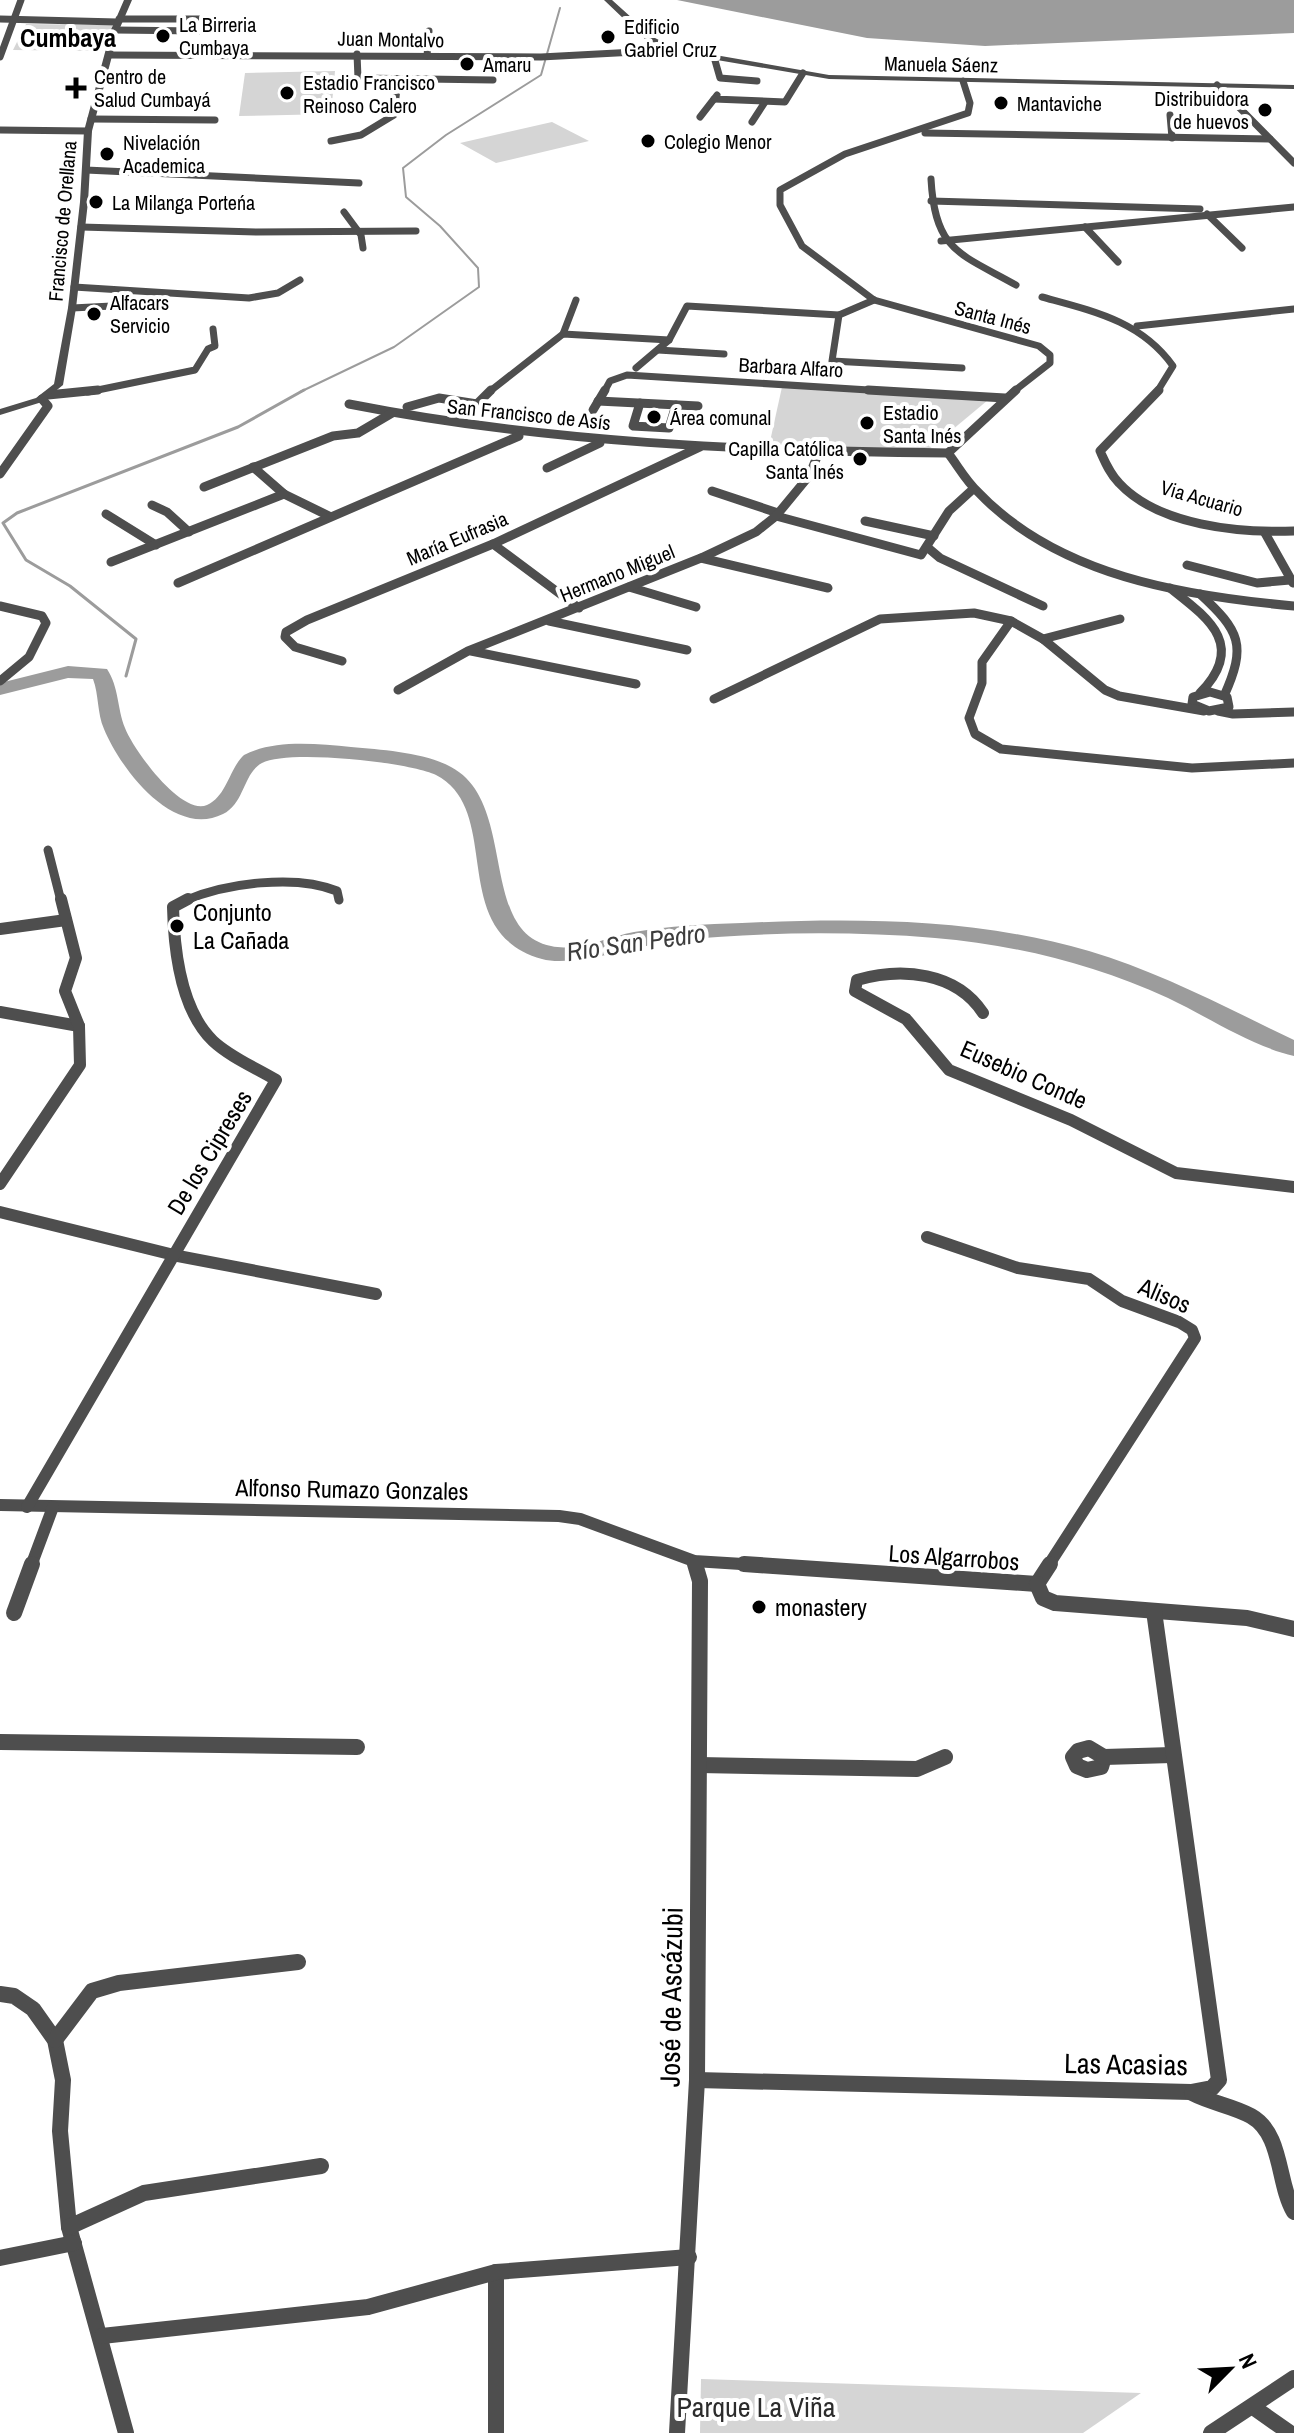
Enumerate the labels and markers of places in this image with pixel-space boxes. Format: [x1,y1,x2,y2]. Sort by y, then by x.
place label: La Birreria Cumbaya [179,11,256,61]
place label: Edificio Gabriel Cruz [624,13,717,63]
marker: La Birreria Cumbaya [154,27,172,45]
marker: Edificio Gabriel Cruz [599,28,617,46]
place label: Amaru [482,51,531,78]
marker: Amaru [458,55,476,73]
place label: Centro de Salud Cumbayá [94,63,211,113]
place label: Estadio Francisco Reinoso Calero [303,69,435,119]
marker: Centro de Salud Cumbayá [65,77,87,99]
marker: Estadio Francisco Reinoso Calero [278,84,296,102]
place label: Distribuidora de huevos [1154,85,1249,135]
place label: Mantaviche [1017,90,1102,117]
marker: Mantaviche [992,94,1010,112]
marker: Distribuidora de huevos [1256,101,1274,119]
place label: Colegio Menor [664,128,772,155]
place label: Nivelación Academica [122,129,205,179]
marker: Colegio Menor [639,132,657,150]
marker: Nivelación Academica [98,145,116,163]
place label: La Milanga Porteńa [112,189,255,216]
marker: La Milanga Porteńa [87,193,105,211]
place label: Alfacars Servicio [109,289,170,339]
marker: Alfacars Servicio [85,305,103,323]
place label: Estadio Santa Inés [883,399,961,449]
place label: Área comunal [669,404,771,431]
marker: Área comunal [645,408,663,426]
marker: Estadio Santa Inés [858,414,876,432]
place label: Capilla Católica Santa Inés [728,435,844,485]
marker: Capilla Católica Santa Inés [851,450,869,468]
place label: Conjunto La Cañada [193,896,289,956]
marker: Conjunto La Cañada [168,917,186,935]
place label: monastery [775,1591,867,1623]
marker: monastery [750,1598,768,1616]

